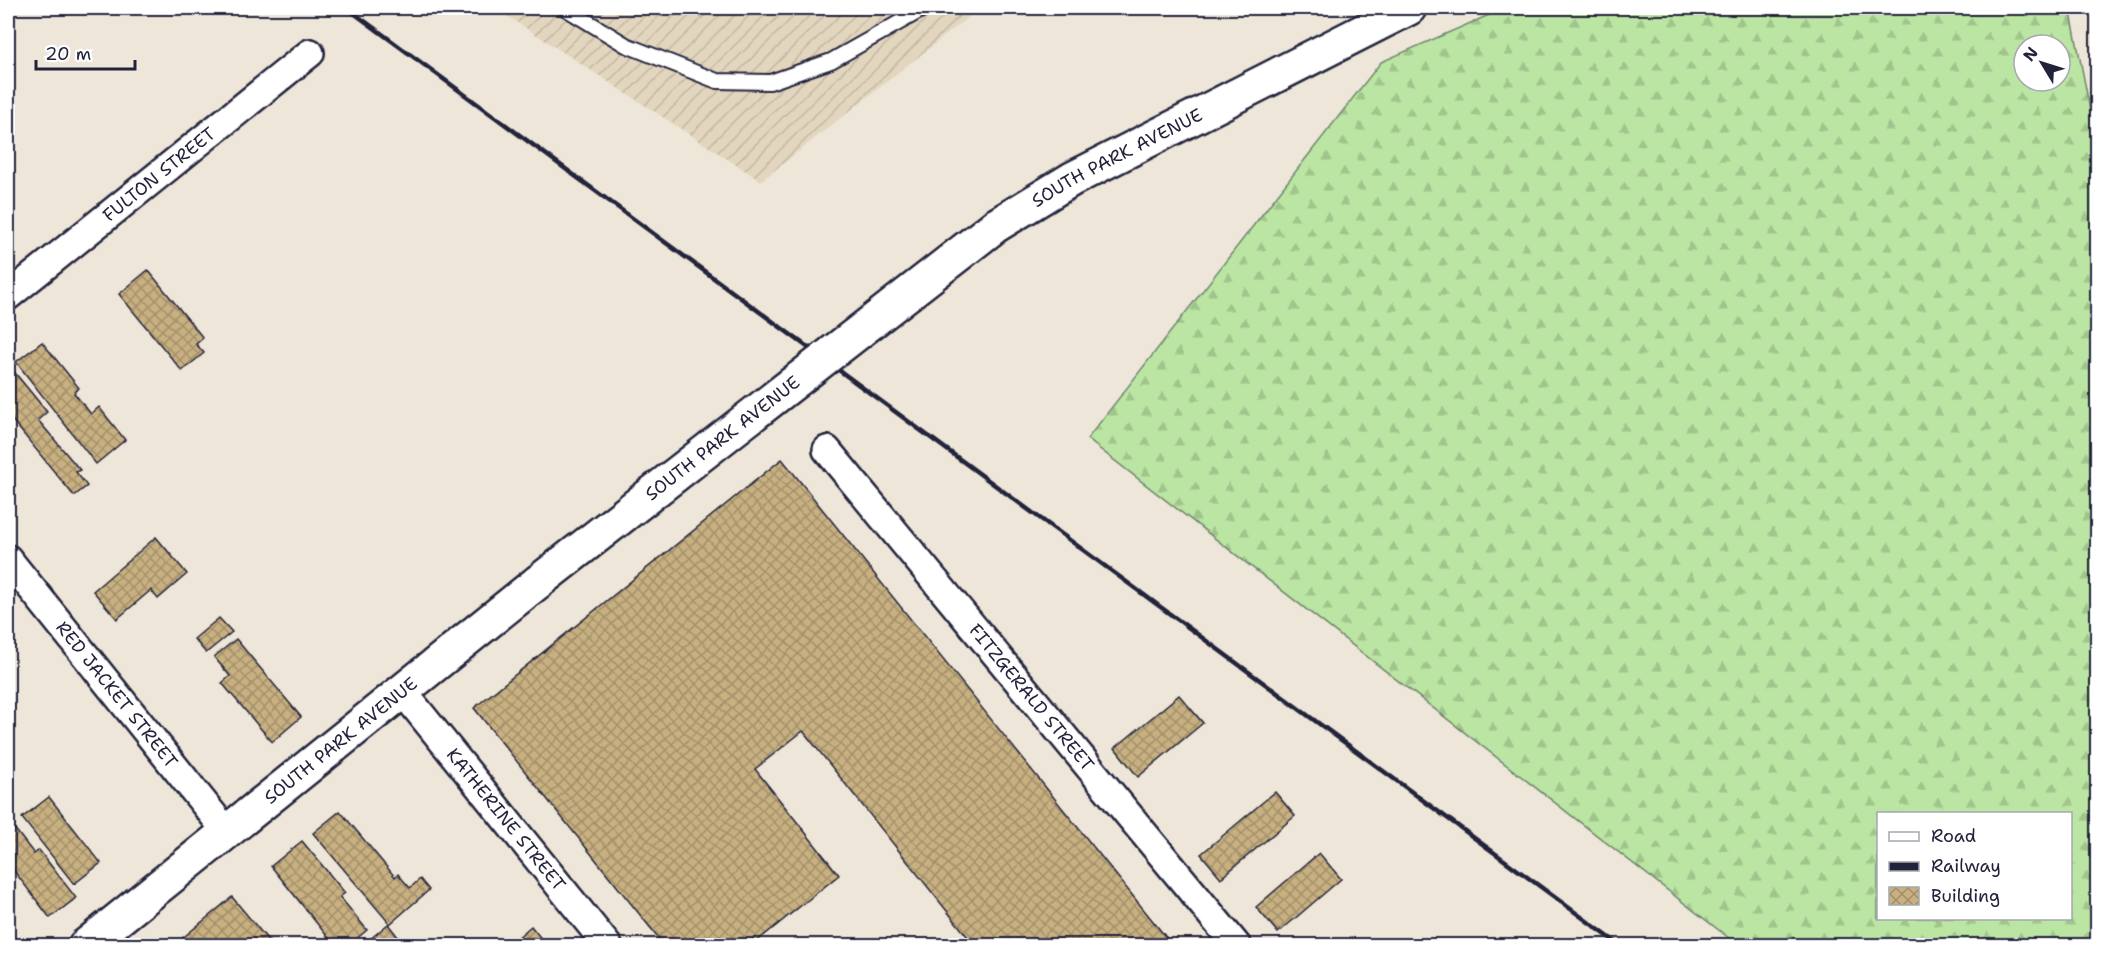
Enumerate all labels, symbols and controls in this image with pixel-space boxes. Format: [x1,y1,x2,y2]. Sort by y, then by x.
scale bar [36,33,135,71]
north arrow [2012,33,2072,93]
text: 20 m [45,42,91,66]
text: N [2018,43,2043,66]
street label: SOUTH PARK AVENUE [1027,103,1207,213]
street label: FULTON STREET [98,122,221,227]
street label: SOUTH PARK AVENUE [640,370,805,506]
street label: RED JACKET STREET [51,616,183,773]
street label: FITZGERALD STREET [964,619,1099,776]
street label: SOUTH PARK AVENUE [259,672,422,809]
street label: KATHERINE STREET [441,743,571,896]
legend [1877,812,2072,920]
text: Road [1931,824,1976,848]
text: Railway [1931,854,2001,878]
text: Building [1931,884,2000,908]

